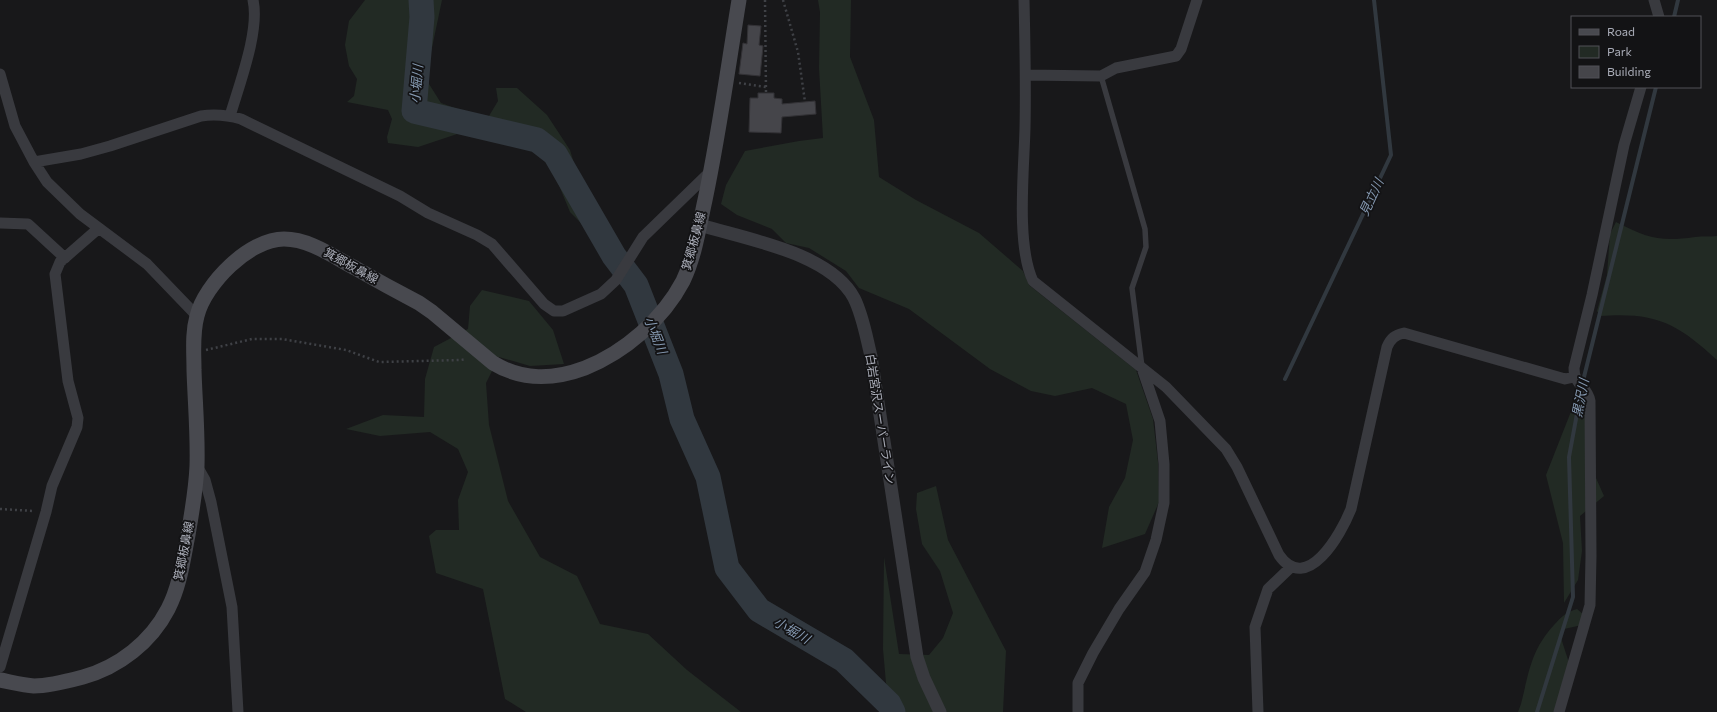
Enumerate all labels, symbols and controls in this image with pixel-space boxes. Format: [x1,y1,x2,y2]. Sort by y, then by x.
legend [1571,16,1701,88]
text: Road [1607,24,1635,38]
text: Park [1607,44,1633,58]
water label: 小堀川 [406,62,426,104]
text: Building [1607,64,1651,78]
water label: 見立川 [1356,174,1387,218]
street label: 箕郷板鼻線 [679,210,708,272]
street label: 箕郷板鼻線 [322,244,381,286]
water label: 小堀川 [641,314,671,358]
street label: 白岩宮沢スーパーライン [864,353,898,485]
water label: 黒沢川 [1568,375,1592,419]
street label: 箕郷板鼻線 [170,520,196,582]
water label: 小堀川 [771,613,815,648]

